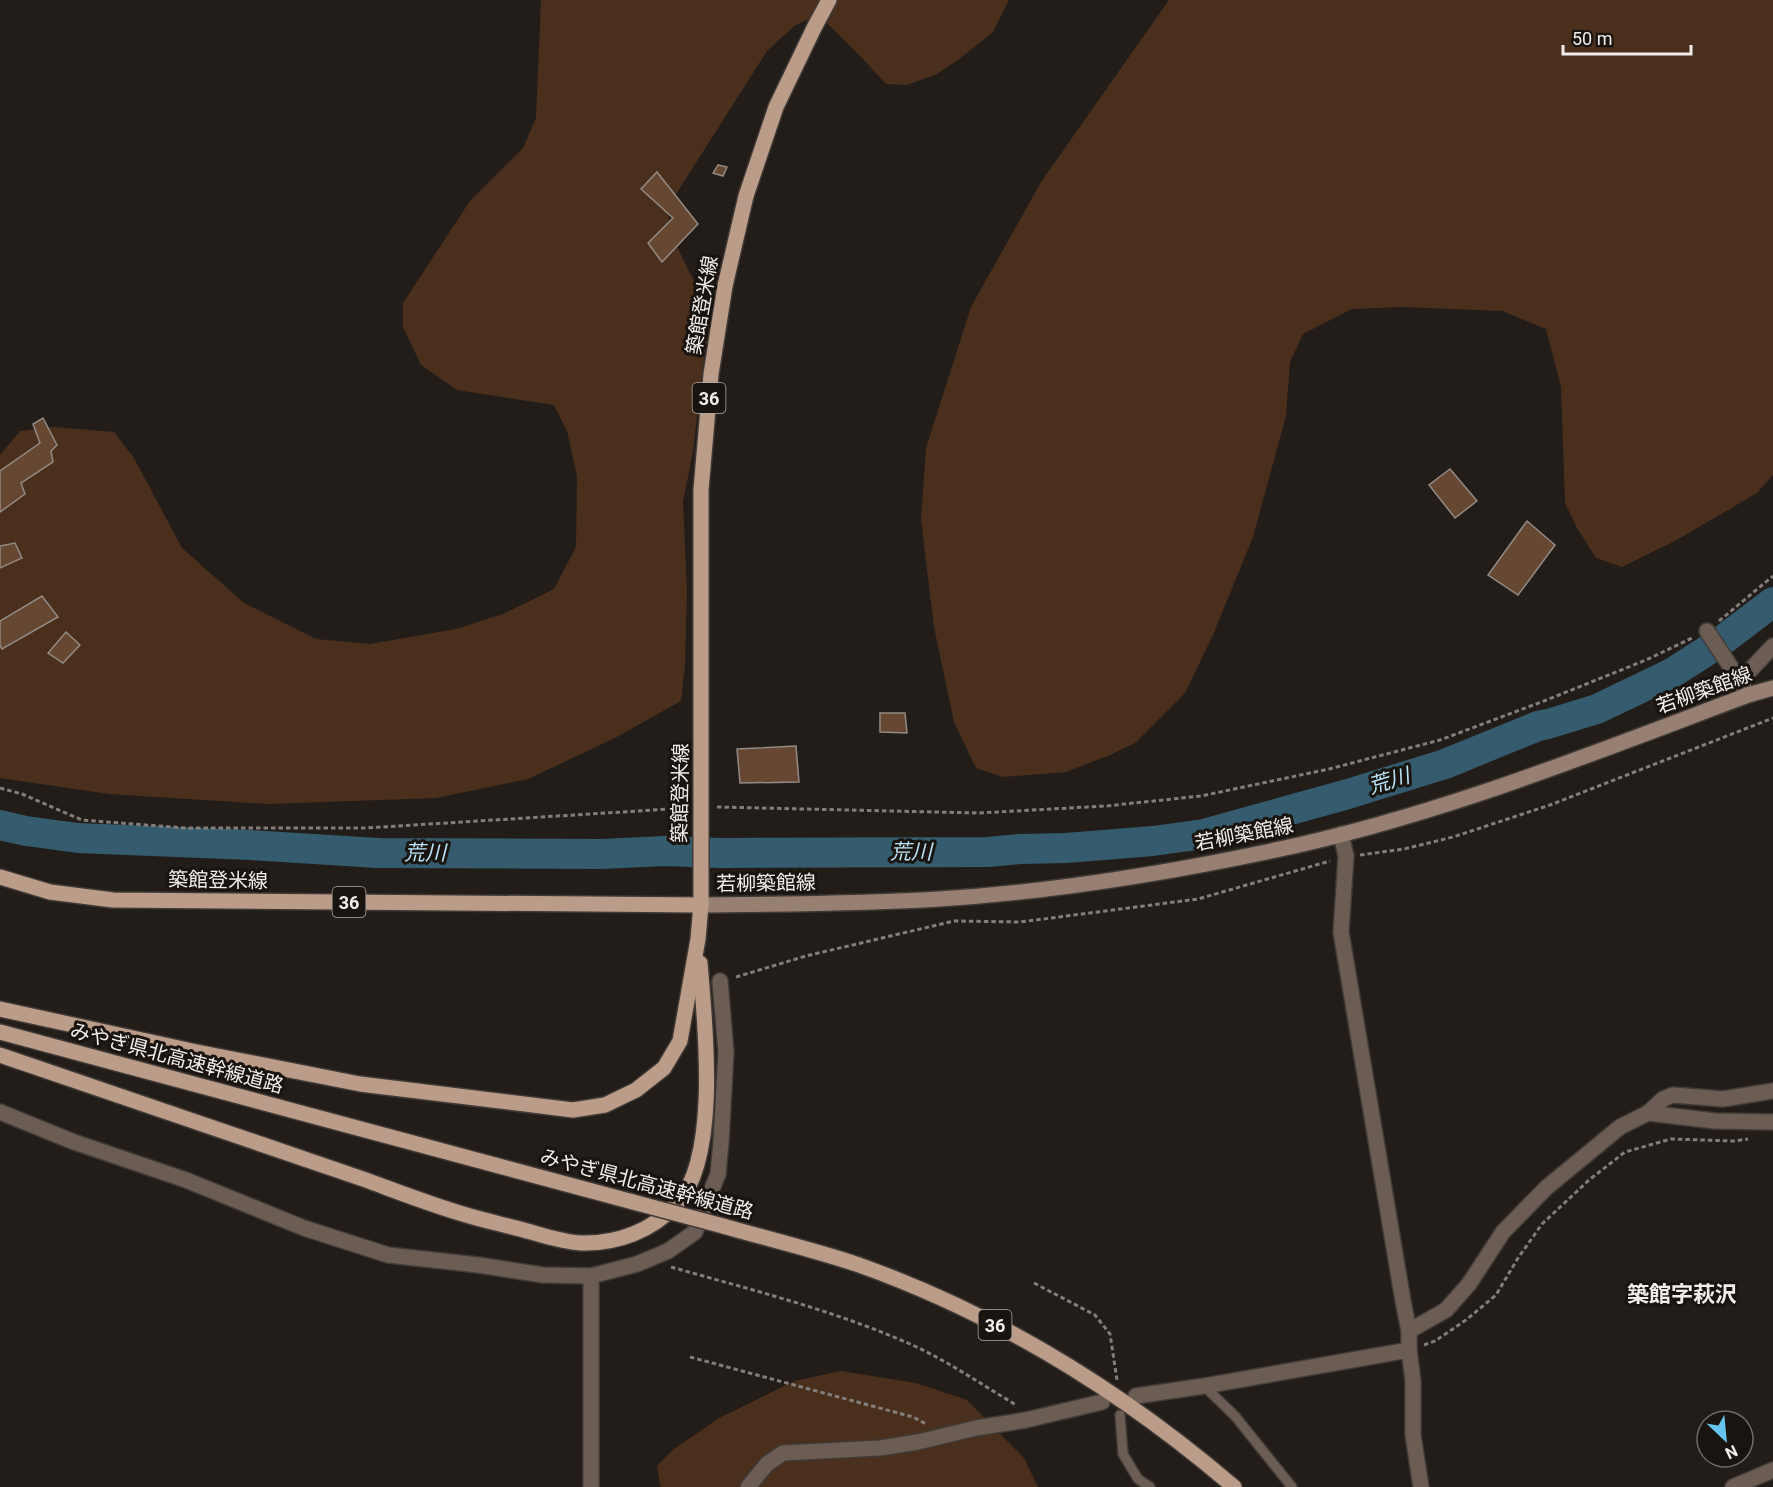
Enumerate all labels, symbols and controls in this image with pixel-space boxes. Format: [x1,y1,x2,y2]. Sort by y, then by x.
scale bar [1563,18,1690,56]
text: 50 m [1572,28,1612,49]
street label: 築館登米線 [681,254,723,356]
road number: 36 [692,383,726,413]
street label: 若柳築館線 [1653,662,1755,718]
street label: 築館登米線 [667,743,693,843]
water label: 荒川 [1365,763,1415,799]
street label: 若柳築館線 [1193,813,1295,855]
water label: 荒川 [890,840,934,864]
water label: 荒川 [404,841,448,865]
street label: 築館登米線 [168,867,268,893]
street label: 若柳築館線 [716,870,816,896]
road number: 36 [332,887,366,917]
street label: みやぎ県北高速幹線道路 [68,1018,286,1098]
street label: みやぎ県北高速幹線道路 [538,1144,756,1224]
district label: 築館字萩沢 [1627,1282,1737,1307]
road number: 36 [978,1310,1012,1340]
north arrow [1695,1409,1755,1469]
text: N [1722,1441,1741,1463]

